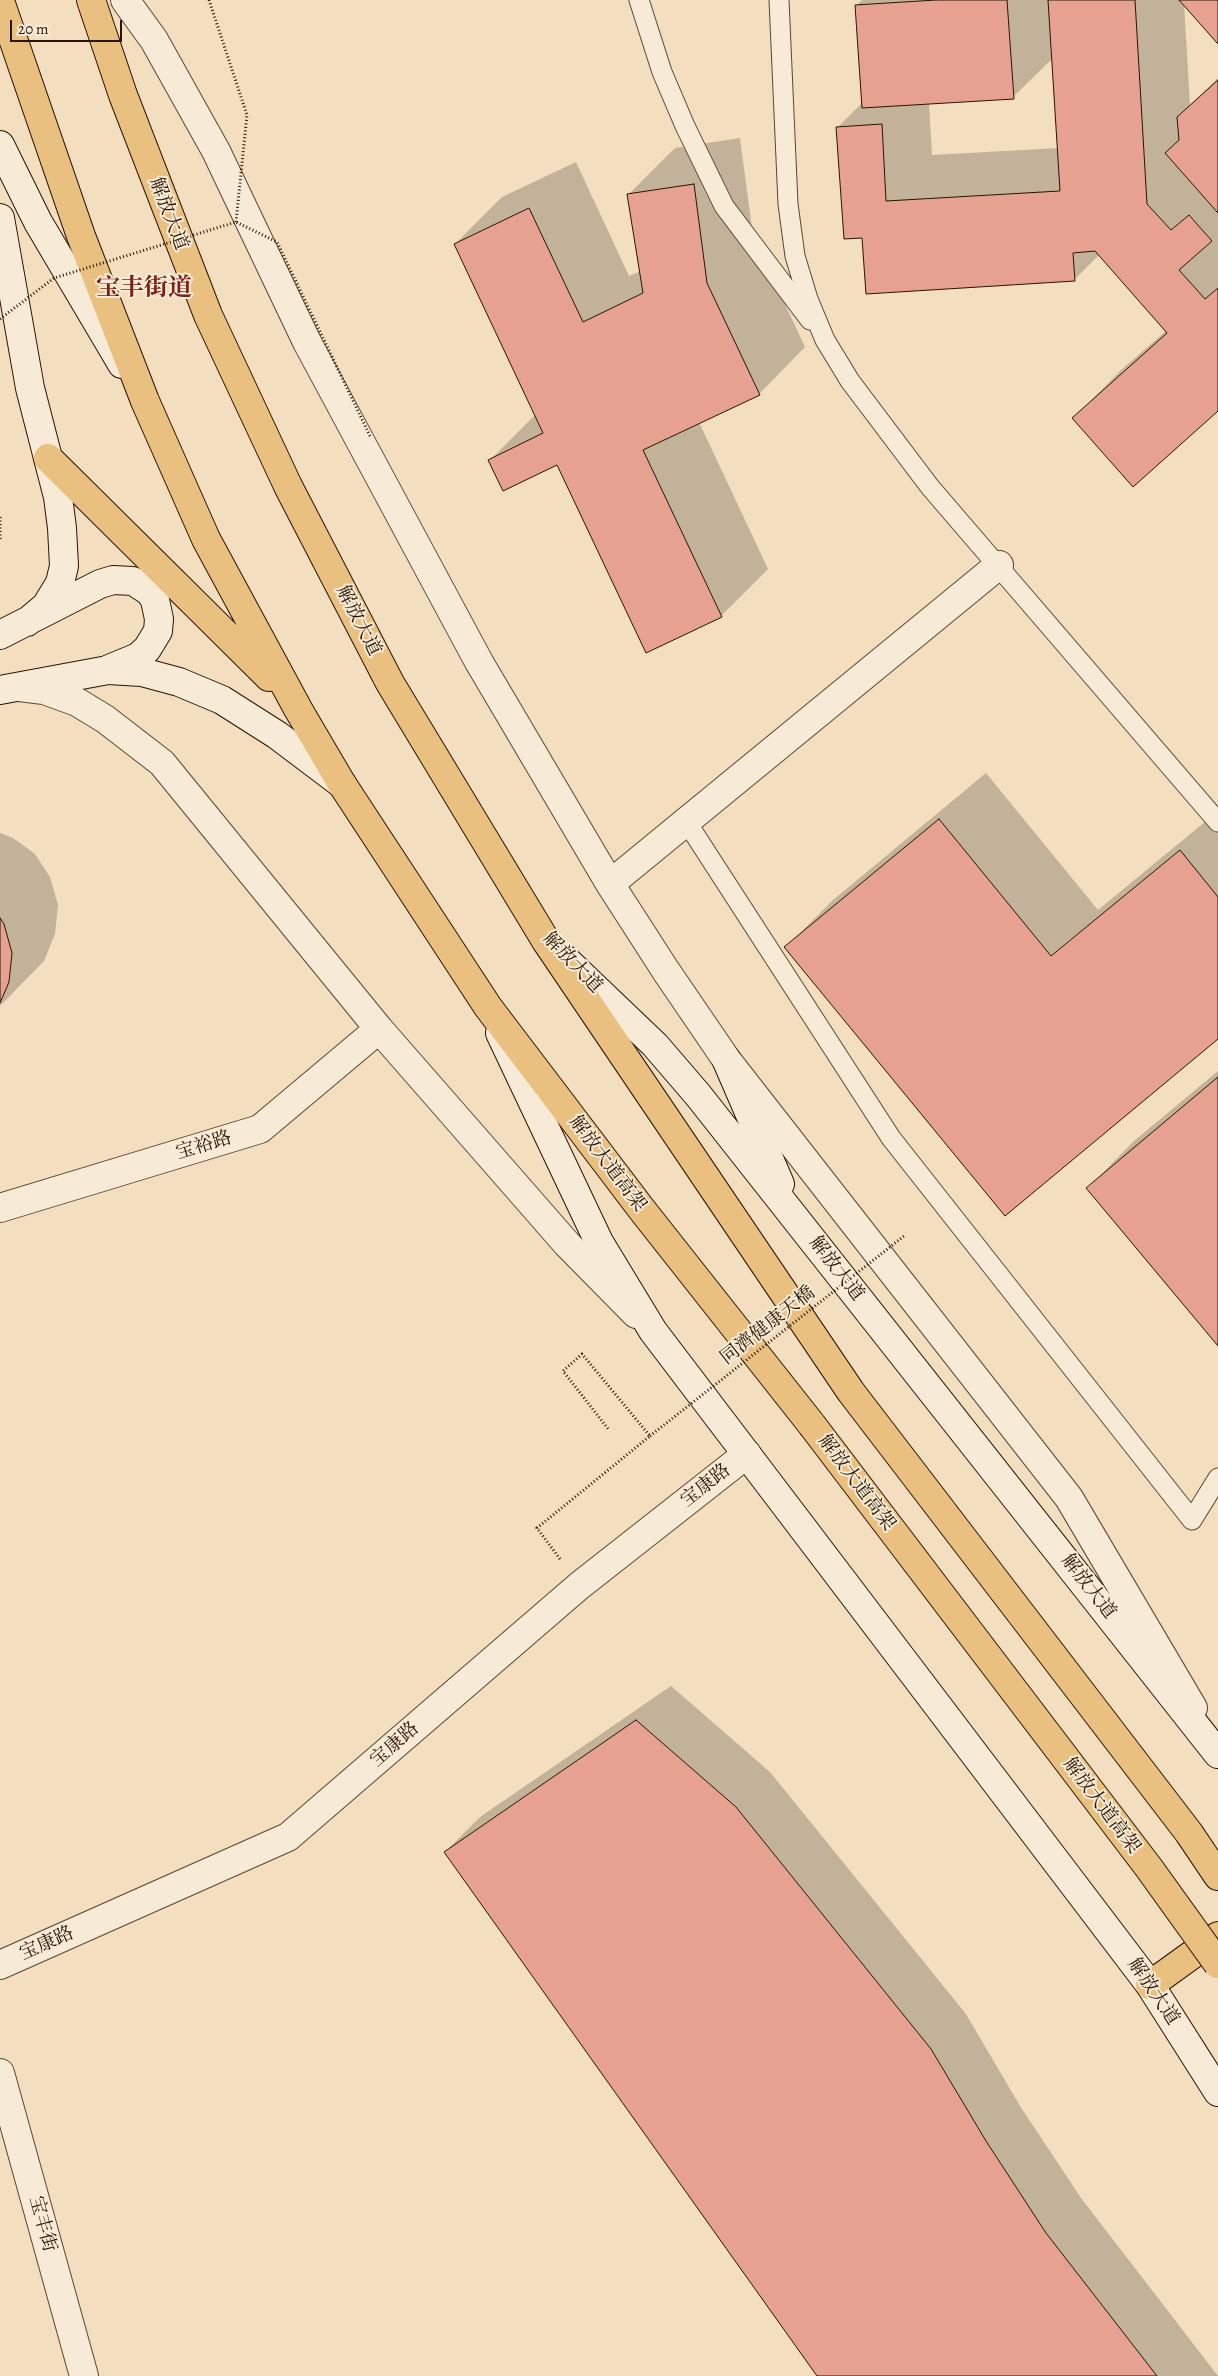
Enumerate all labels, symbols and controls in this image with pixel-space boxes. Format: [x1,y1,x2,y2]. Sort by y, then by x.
scale bar [12,10,125,42]
text: 20 m [18,19,49,39]
street label: 解放大道 [144,174,192,254]
district label: 宝丰街道 [96,275,192,303]
street label: 解放大道 [331,582,385,660]
street label: 解放大道 [537,928,607,998]
street label: 解放大道高架 [564,1112,650,1216]
street label: 宝裕路 [173,1127,235,1165]
street label: 解放大道 [804,1232,868,1306]
street label: 同濟健康天橋 [716,1282,820,1370]
street label: 解放大道高架 [813,1431,899,1535]
street label: 宝康路 [677,1459,735,1513]
street label: 解放大道 [1056,1550,1120,1624]
street label: 宝康路 [366,1718,424,1772]
street label: 解放大道高架 [1058,1754,1144,1858]
street label: 宝康路 [16,1922,78,1966]
street label: 解放大道 [1122,1954,1184,2030]
street label: 宝丰街 [24,2194,60,2254]

